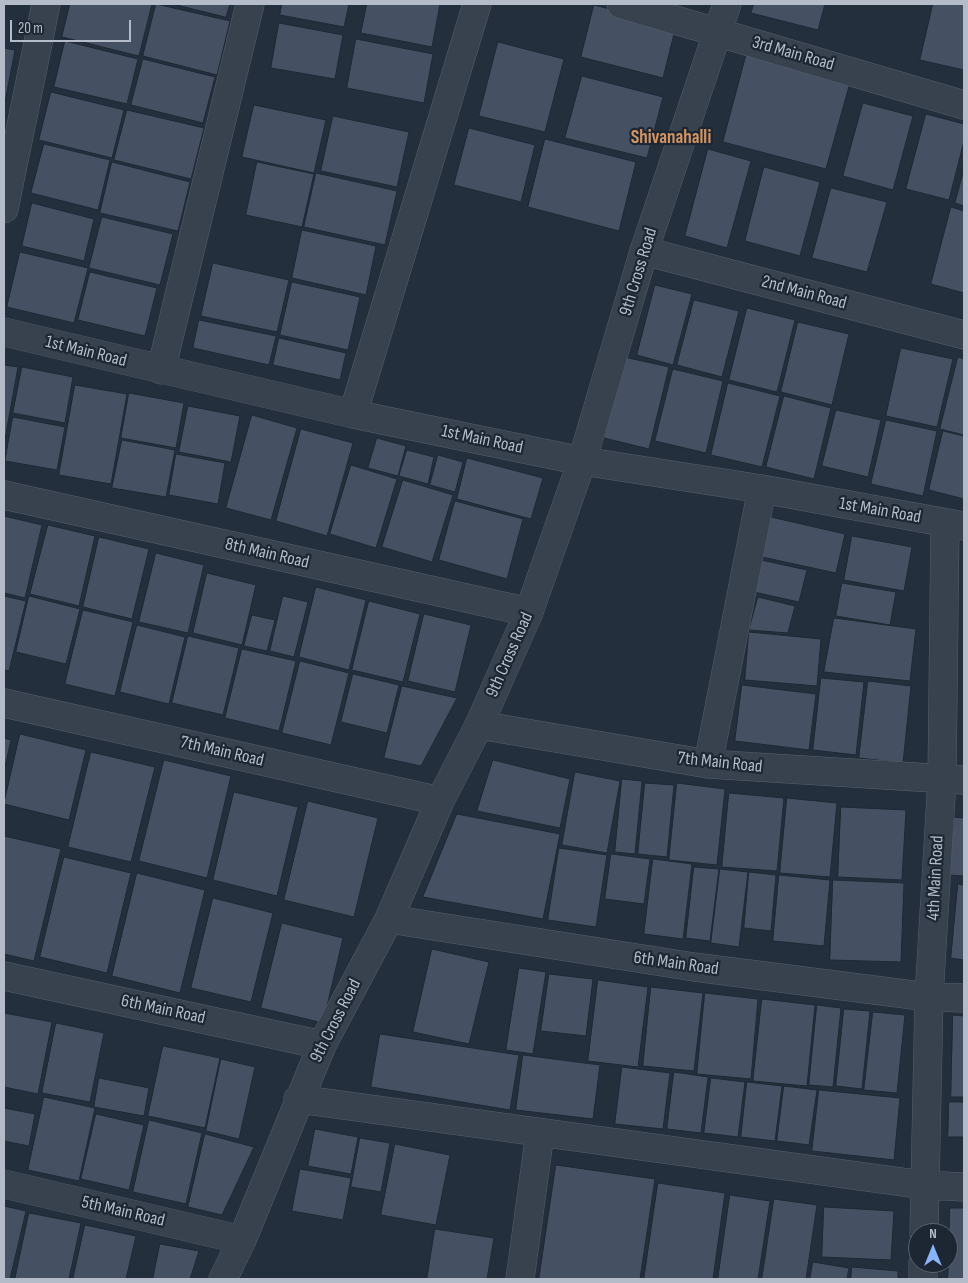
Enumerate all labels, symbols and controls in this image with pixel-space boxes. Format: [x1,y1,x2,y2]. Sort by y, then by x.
scale bar [12,10,134,42]
text: 20 m [18,19,43,38]
street label: 3rd Main Road [750,32,836,76]
district label: Shivanahalli [631,127,711,149]
street label: 9th Cross Road [615,225,663,319]
street label: 2nd Main Road [759,271,849,315]
street label: 1st Main Road [43,332,129,372]
street label: 1st Main Road [439,421,525,459]
street label: 1st Main Road [837,493,923,529]
street label: 8th Main Road [223,534,311,574]
street label: 9th Cross Road [482,609,538,701]
street label: 7th Main Road [178,732,266,772]
street label: 7th Main Road [677,748,763,778]
street label: 4th Main Road [923,835,949,921]
street label: 6th Main Road [632,947,720,981]
street label: 9th Cross Road [306,976,366,1066]
street label: 6th Main Road [119,991,207,1029]
street label: 5th Main Road [79,1192,167,1232]
north arrow [908,1223,958,1273]
text: N [929,1225,937,1242]

